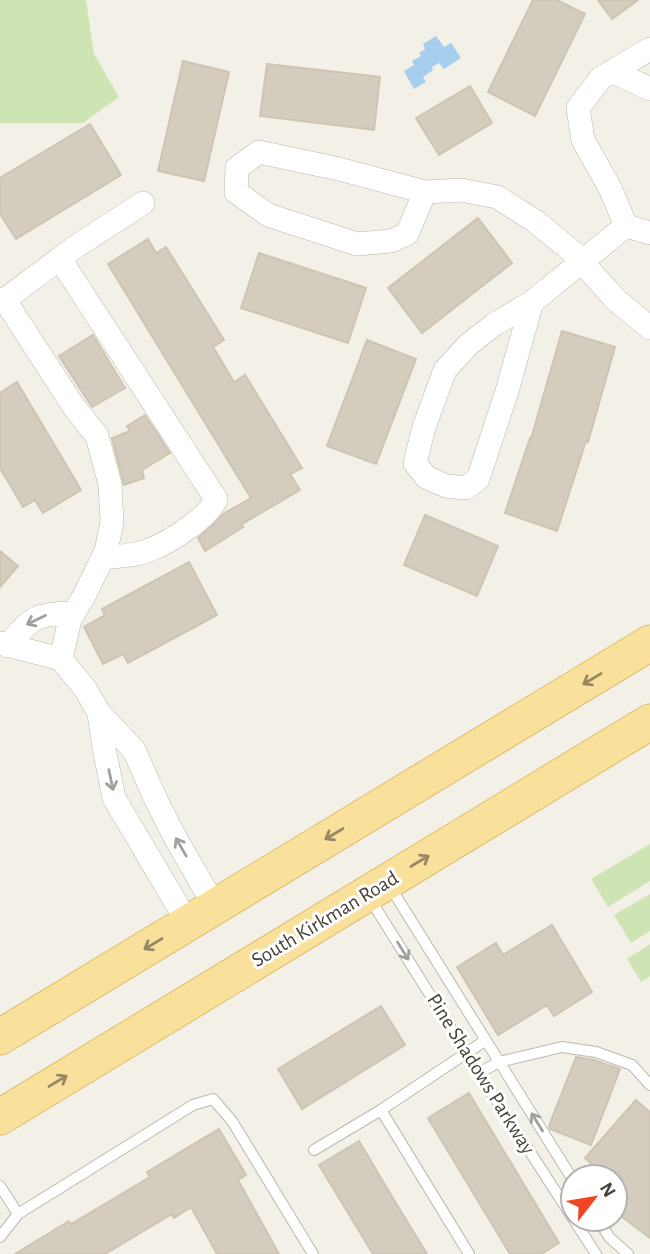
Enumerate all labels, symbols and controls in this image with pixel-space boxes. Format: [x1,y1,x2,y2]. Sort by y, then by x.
one-way arrow [26,614,47,627]
one-way arrow [582,672,602,686]
one-way arrow [104,768,118,791]
one-way arrow [325,828,345,842]
one-way arrow [174,838,188,858]
one-way arrow [410,854,430,868]
street label: South Kirkman Road [248,867,402,971]
one-way arrow [144,938,164,952]
one-way arrow [397,941,411,961]
street label: Pine Shadows Parkway [423,990,539,1158]
one-way arrow [48,1074,68,1088]
one-way arrow [529,1112,543,1132]
north arrow [559,1163,629,1233]
text: N [596,1179,619,1201]

